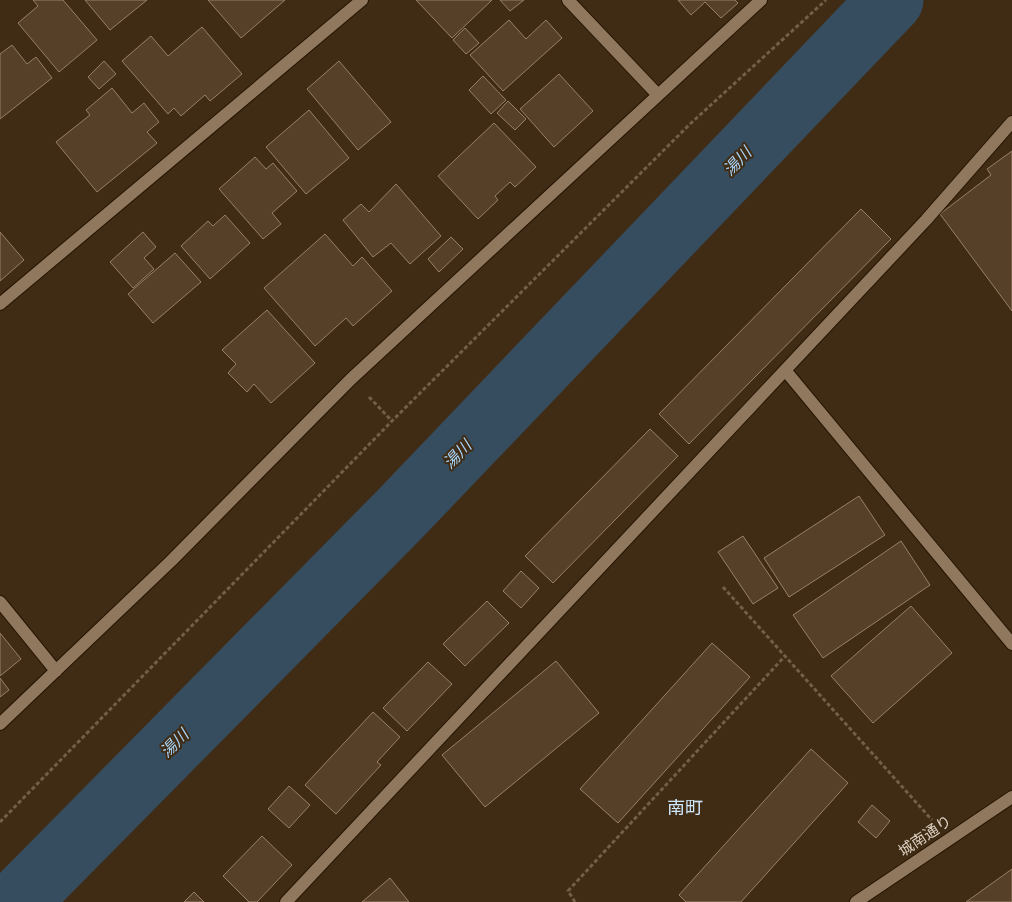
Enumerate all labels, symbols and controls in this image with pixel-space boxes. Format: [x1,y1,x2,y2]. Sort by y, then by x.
water label: 湯川 [720,143,757,180]
water label: 湯川 [440,436,477,473]
water label: 湯川 [157,725,195,762]
district label: 南町 [667,798,703,819]
street label: 城南通り [895,812,955,861]

